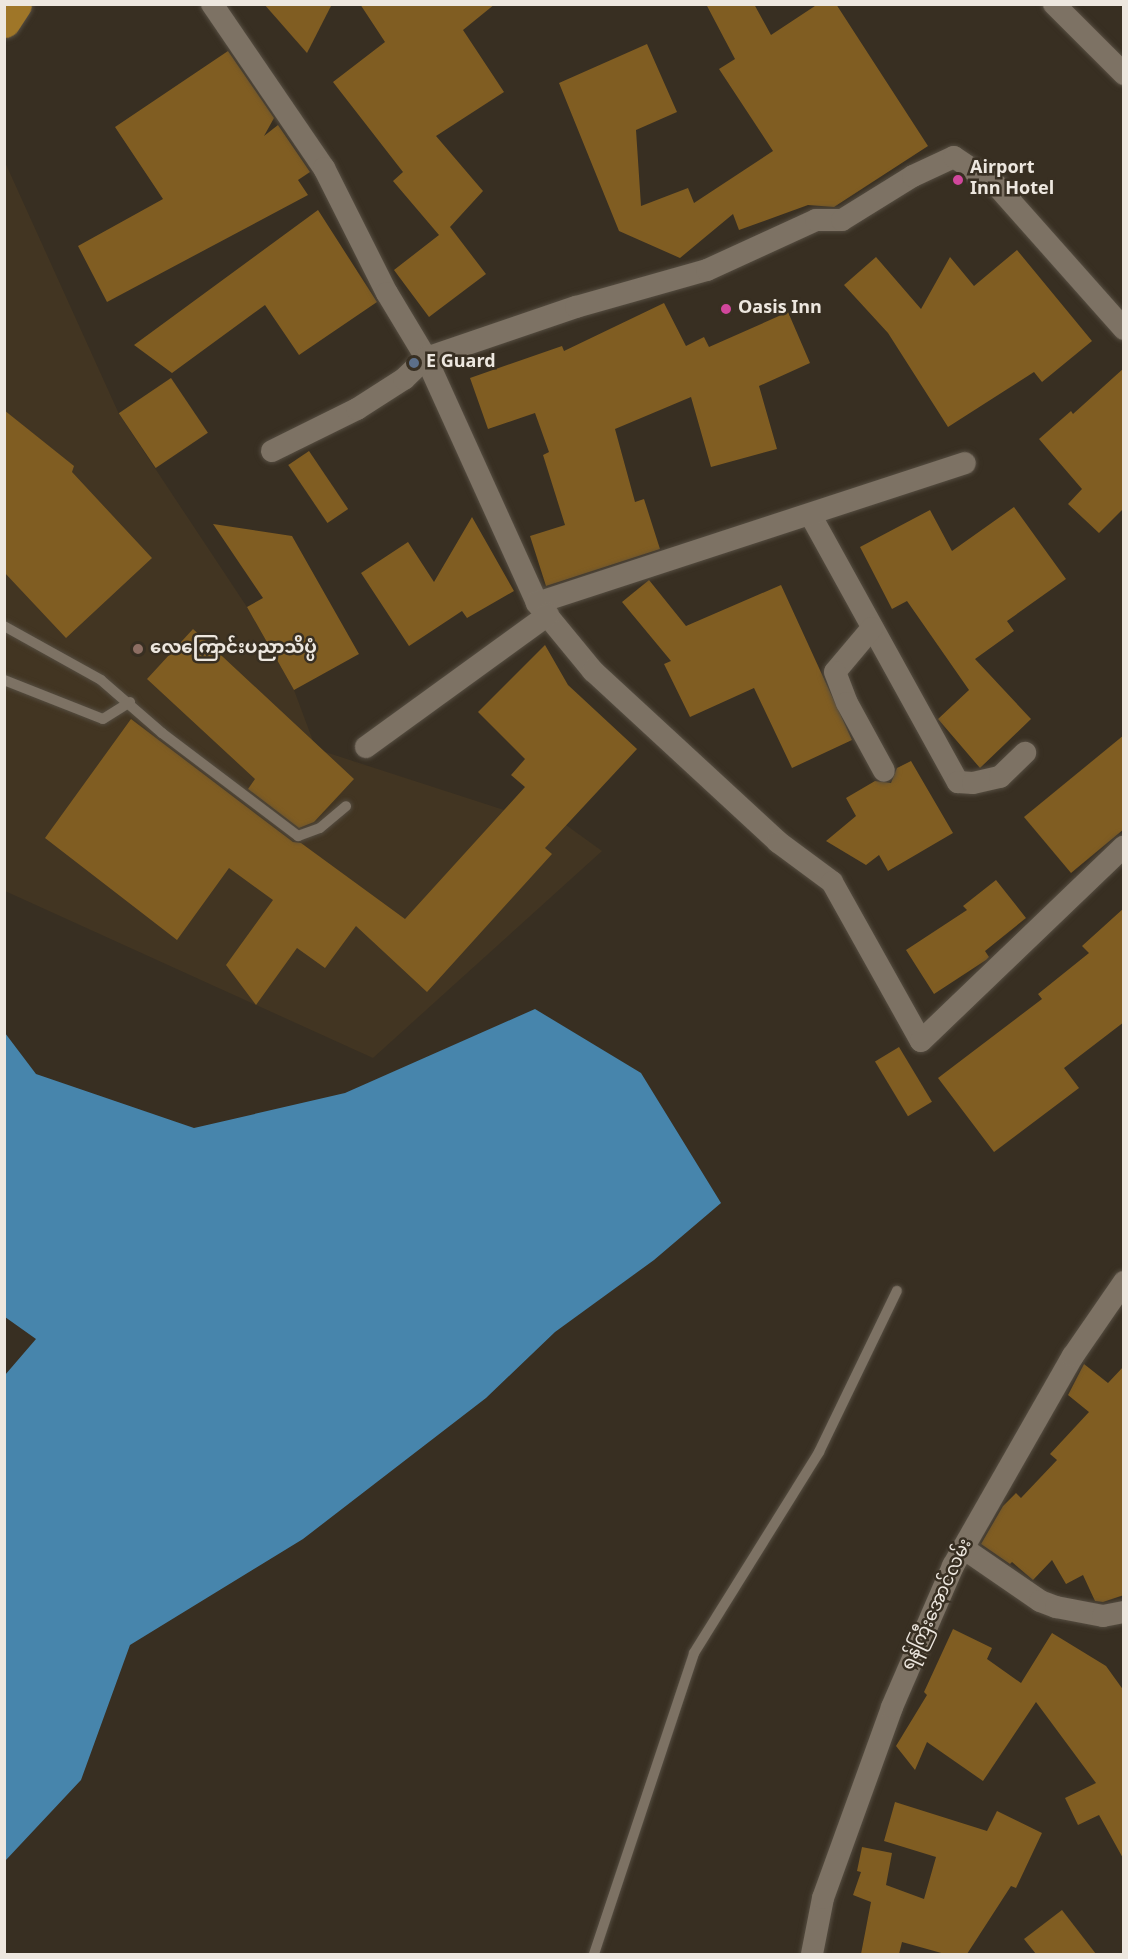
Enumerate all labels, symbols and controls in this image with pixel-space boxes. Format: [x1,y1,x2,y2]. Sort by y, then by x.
place label: Airport Inn Hotel [970,159,1051,201]
marker: Airport Inn Hotel [951,173,965,187]
place label: Oasis Inn [738,298,819,320]
marker: Oasis Inn [719,302,733,316]
place label: E Guard [426,352,495,374]
marker: E Guard [407,356,421,370]
place label: လေကြောင်းပညာသိပ္ပံ [150,638,317,660]
marker: လေကြောင်းပညာသိပ္ပံ [131,642,145,656]
street label: ရန်ကြီးအောင်လမ်း [898,1536,978,1674]

